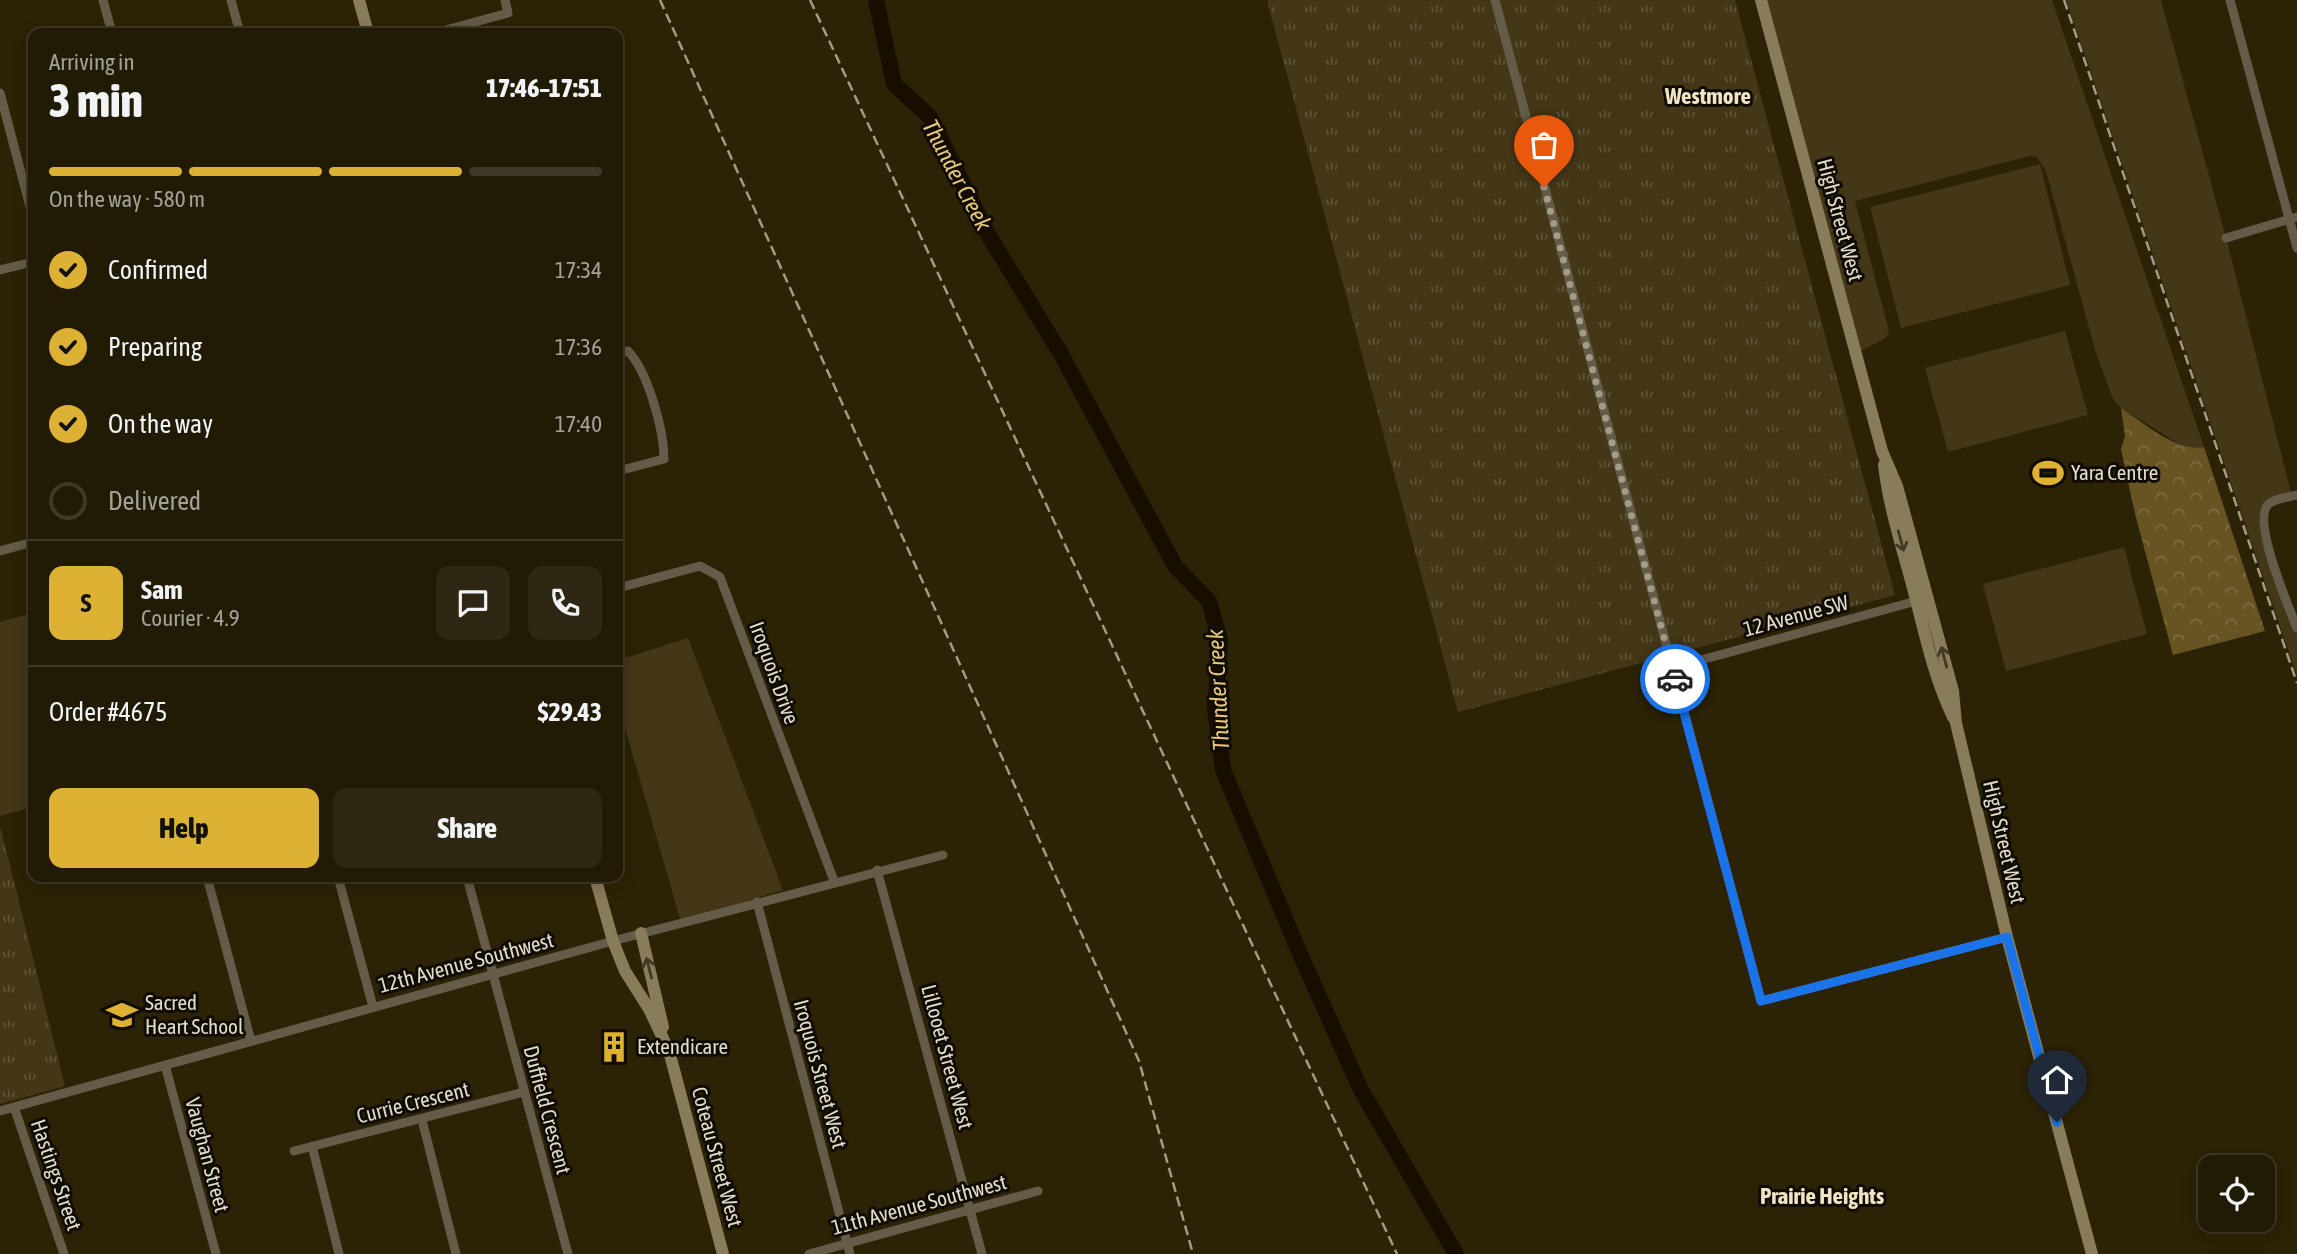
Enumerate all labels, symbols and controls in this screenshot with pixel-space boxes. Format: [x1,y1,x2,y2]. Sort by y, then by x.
text: Arriving in [49,49,135,75]
text: 17:46–17:51 [486,73,602,103]
text: 3 min [49,74,143,127]
district label: Westmore [1664,83,1751,109]
water label: Thunder Creek [917,115,997,235]
pin [1514,115,1574,187]
icon: bag [1525,126,1563,164]
street label: High Street West [1813,156,1869,284]
text: On the way · 580 m [49,186,205,212]
icon: check [49,251,87,289]
text: Confirmed [108,255,208,285]
text: 17:34 [555,257,602,283]
icon: check [49,328,87,366]
text: Preparing [108,332,202,362]
text: 17:36 [555,334,602,360]
icon: check [49,405,87,443]
text: On the way [108,409,213,439]
text: 17:40 [555,411,602,437]
sports icon: Yara Centre [2031,456,2065,490]
place label: Yara Centre [2071,460,2158,484]
text: Delivered [108,486,201,516]
one-way arrow [1895,529,1908,552]
button: chat [436,566,510,640]
button: phone [528,566,602,640]
text: Sam [141,575,183,605]
text: S [81,588,91,618]
street label: 12 Avenue SW [1741,589,1852,641]
text: Courier · 4.9 [141,605,240,631]
street label: Iroquois Drive [745,618,805,727]
water label: Thunder Creek [1202,628,1234,751]
courier [1640,644,1710,714]
one-way arrow [1937,646,1950,668]
icon: car [1656,660,1694,698]
text: Order #4675 [49,697,168,727]
text: $29.43 [538,697,602,727]
street label: High Street West [1979,778,2031,906]
button: Help [49,788,319,868]
button: Share [333,788,602,868]
street label: 12th Avenue Southwest [376,927,556,997]
one-way arrow [642,957,655,980]
street label: Lillooet Street West [917,982,979,1132]
place label: Sacred Heart School [145,990,244,1038]
street label: Iroquois Street West [790,997,852,1151]
school or university icon: Sacred Heart School [105,998,139,1032]
building icon: Extendicare [597,1030,631,1064]
place label: Extendicare [637,1034,728,1058]
street label: Duffield Crescent [519,1043,577,1177]
pin [2027,1050,2087,1122]
icon: home [2038,1061,2076,1099]
street label: Currie Crescent [354,1076,472,1128]
street label: Coteau Street West [688,1084,748,1229]
street label: Vaughan Street [181,1095,235,1215]
street label: Hastings Street [27,1116,87,1233]
map controls [2198,1155,2275,1232]
button: locate [2198,1155,2275,1232]
street label: 11th Avenue Southwest [829,1169,1009,1239]
district label: Prairie Heights [1760,1183,1884,1209]

